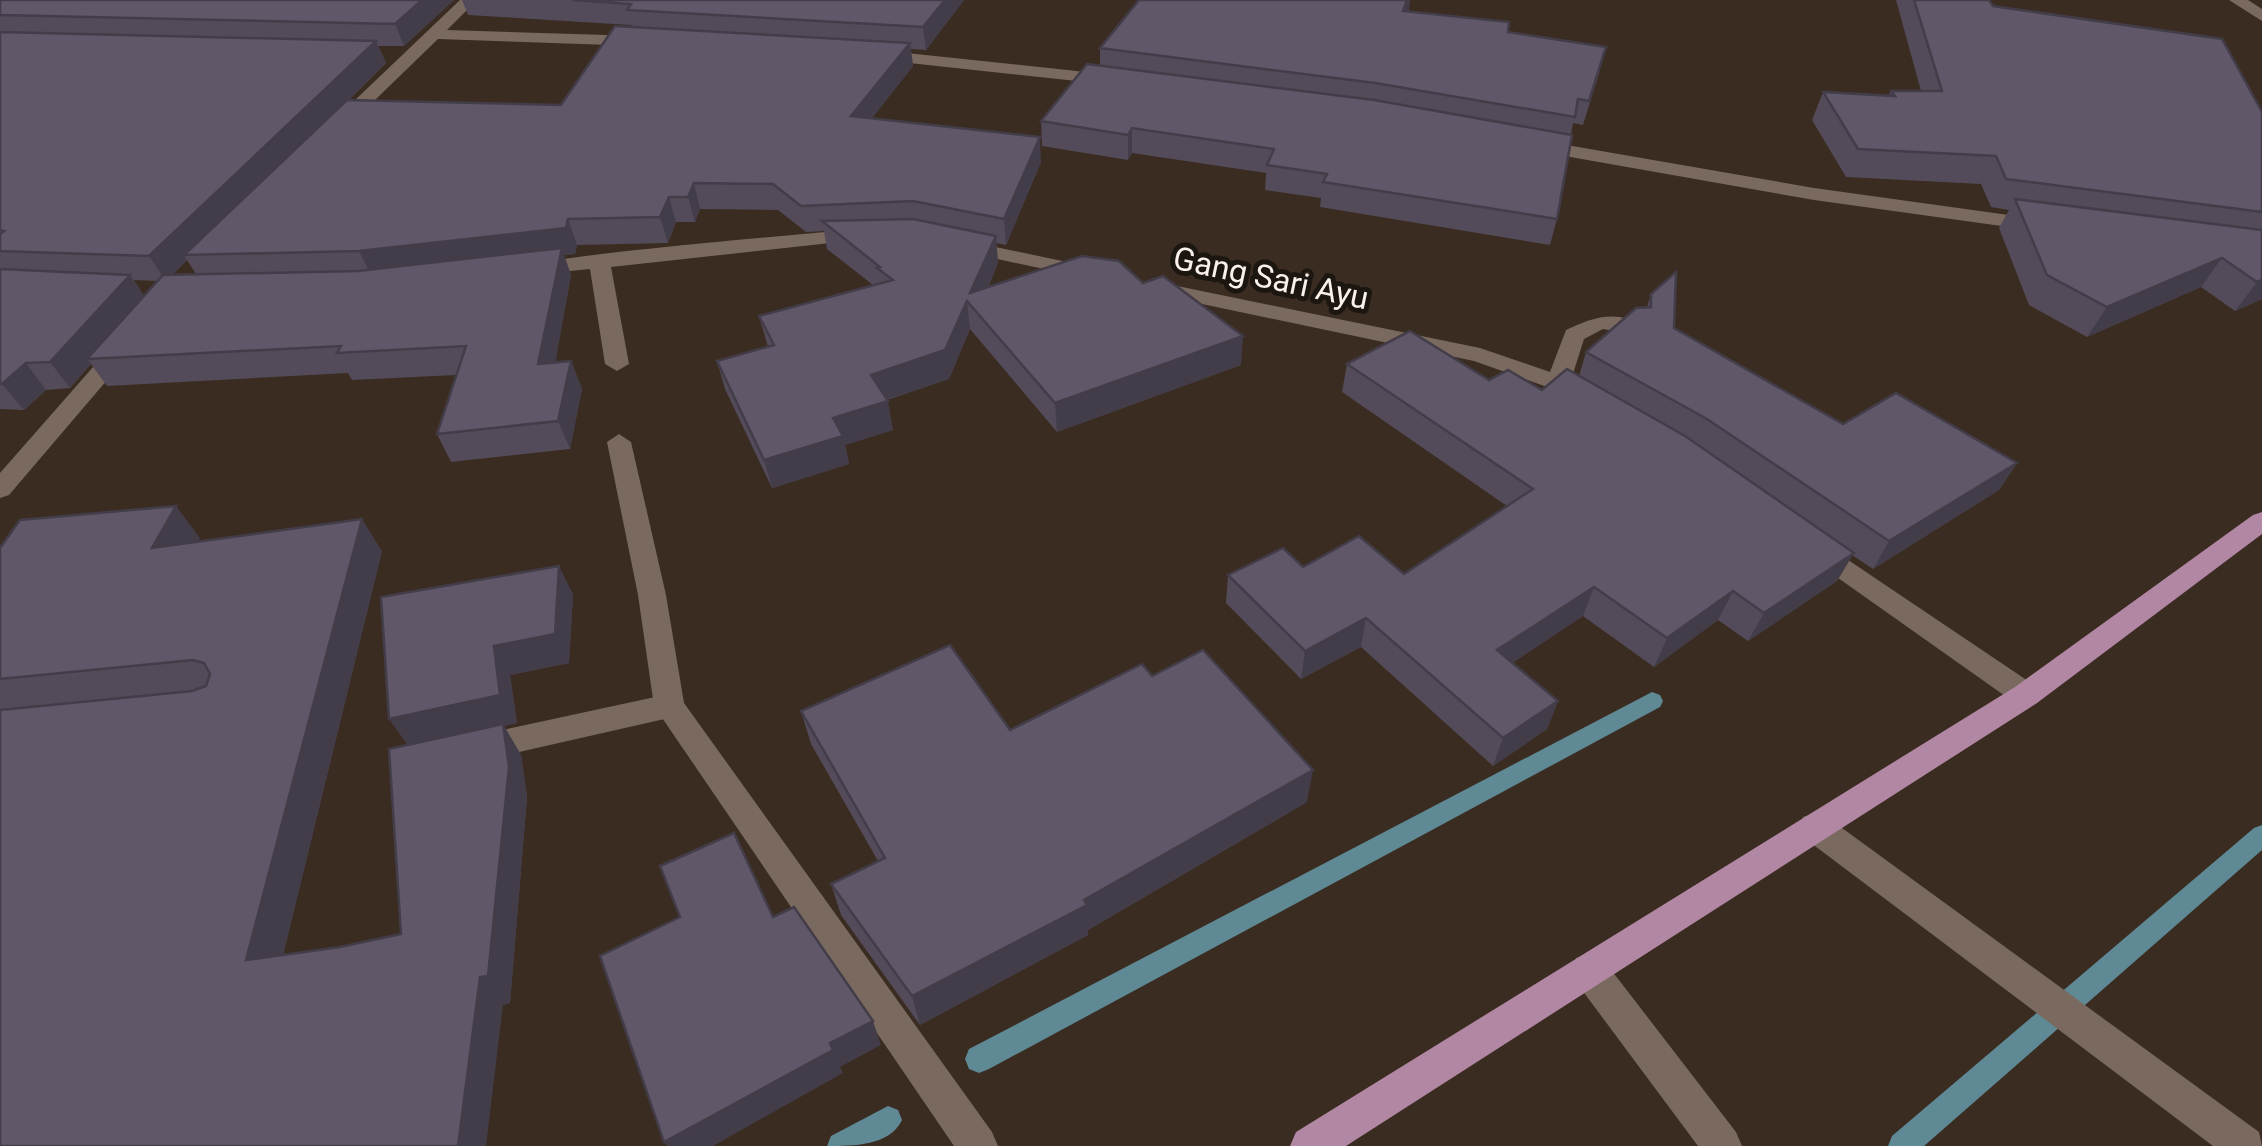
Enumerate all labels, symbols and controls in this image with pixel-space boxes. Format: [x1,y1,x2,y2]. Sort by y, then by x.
street label: Gang Sari Ayu [1170,239,1372,317]

